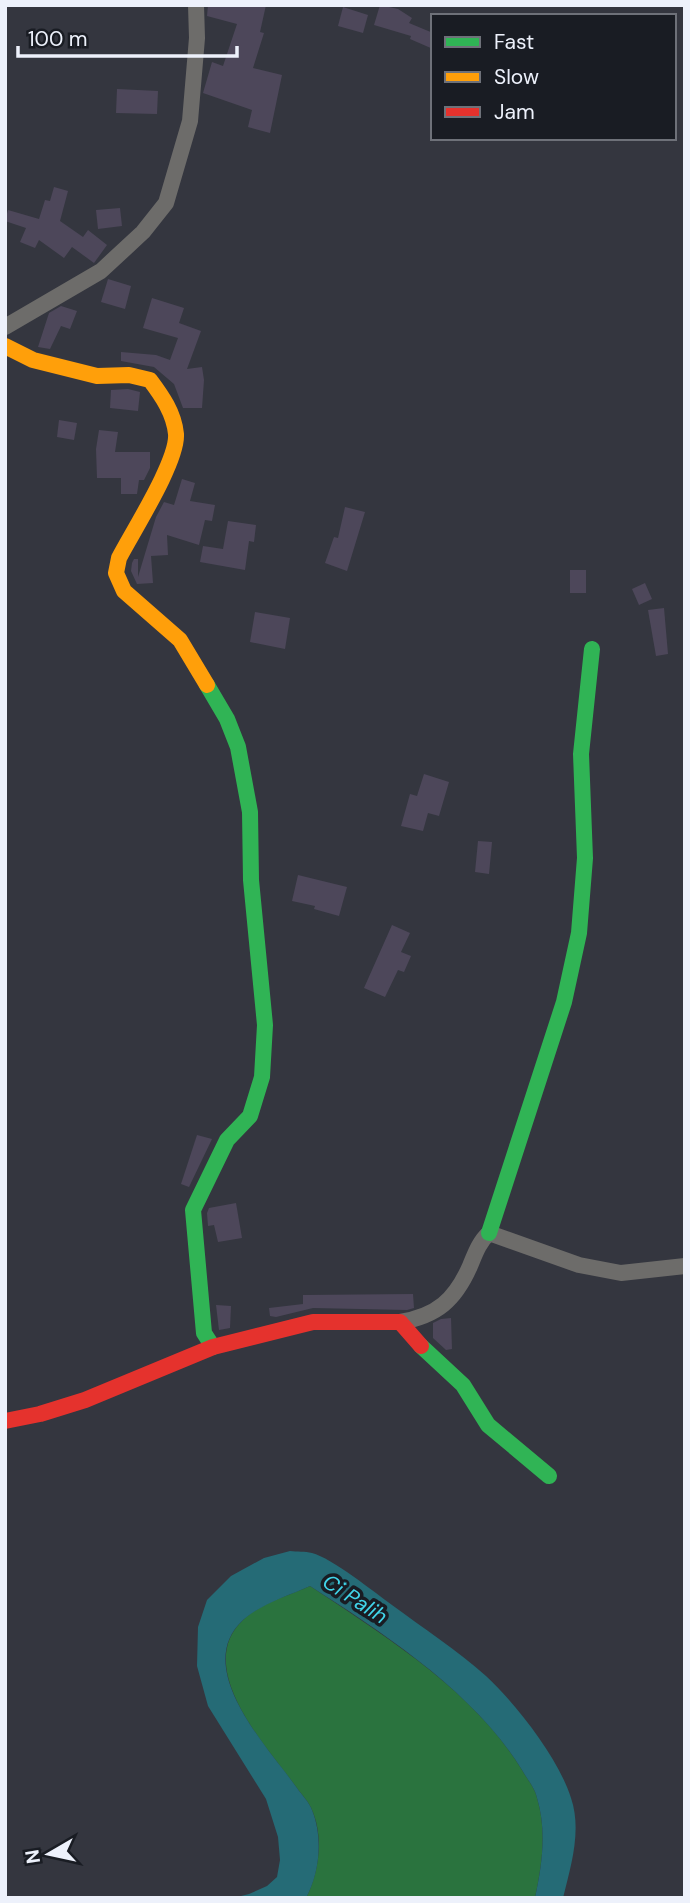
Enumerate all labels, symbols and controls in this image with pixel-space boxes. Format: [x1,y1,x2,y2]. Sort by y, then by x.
scale bar [18,14,236,58]
legend [431,14,676,140]
text: 100 m [28,25,88,53]
text: Fast [494,28,534,56]
text: Slow [494,63,539,91]
text: Jam [494,98,535,126]
water label: Ci Palih [317,1568,393,1630]
north arrow [14,1819,84,1889]
text: N [19,1848,46,1865]

